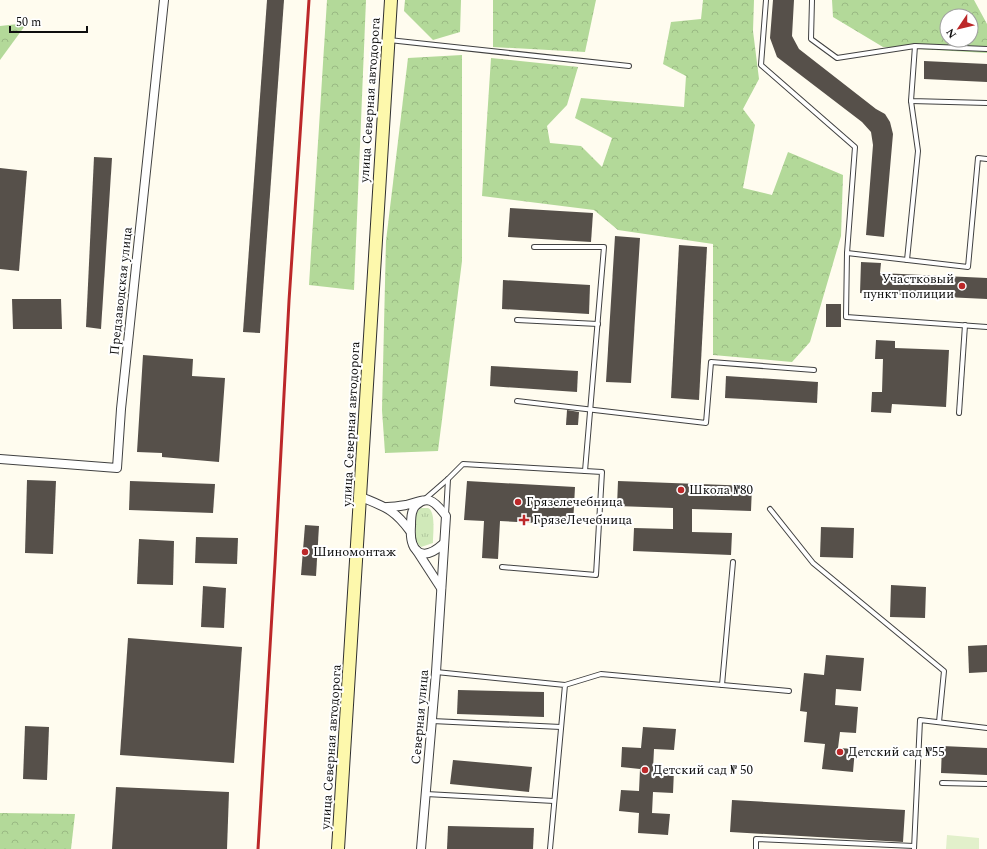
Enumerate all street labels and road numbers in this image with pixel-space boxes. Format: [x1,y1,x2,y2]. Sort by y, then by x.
street label: улица Северная автодорога [354,16,386,184]
street label: Предзаводская улица [104,225,138,356]
street label: улица Северная автодорога [337,340,365,508]
street label: улица Северная автодорога [315,663,347,831]
street label: Северная улица [406,668,434,765]

